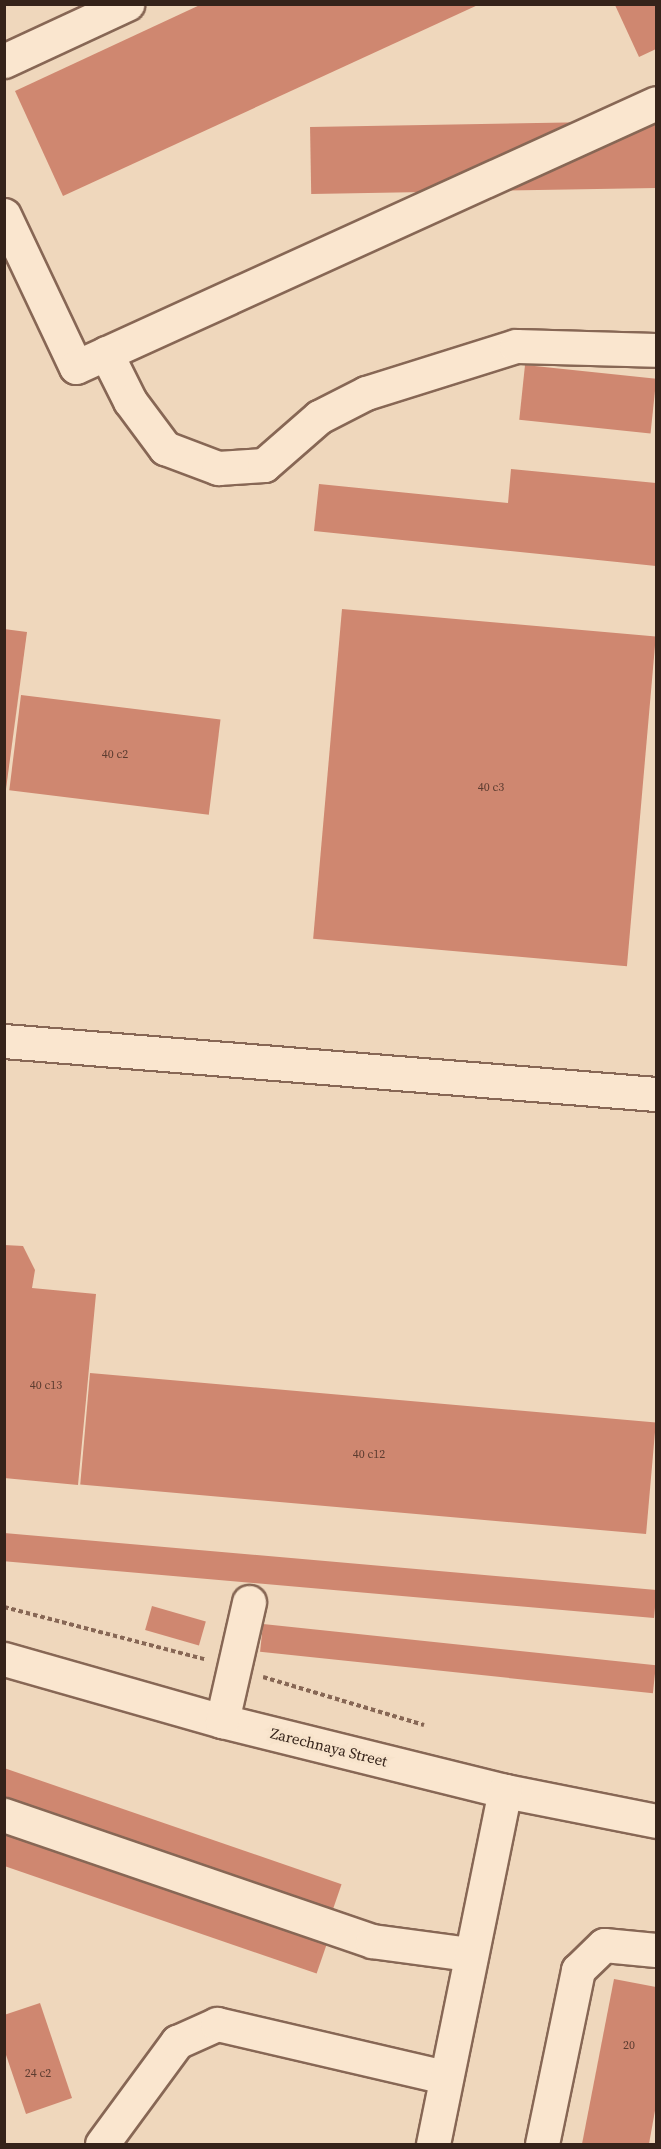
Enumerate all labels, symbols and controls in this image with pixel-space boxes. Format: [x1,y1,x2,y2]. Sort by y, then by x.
house number: 40 с2 [102,748,128,762]
house number: 40 с3 [478,781,504,795]
house number: 40 с13 [30,1379,62,1393]
house number: 40 с12 [353,1448,385,1462]
street label: Zarechnaya Street [269,1724,389,1770]
house number: 20 [623,2039,635,2053]
house number: 24 с2 [25,2067,51,2081]

